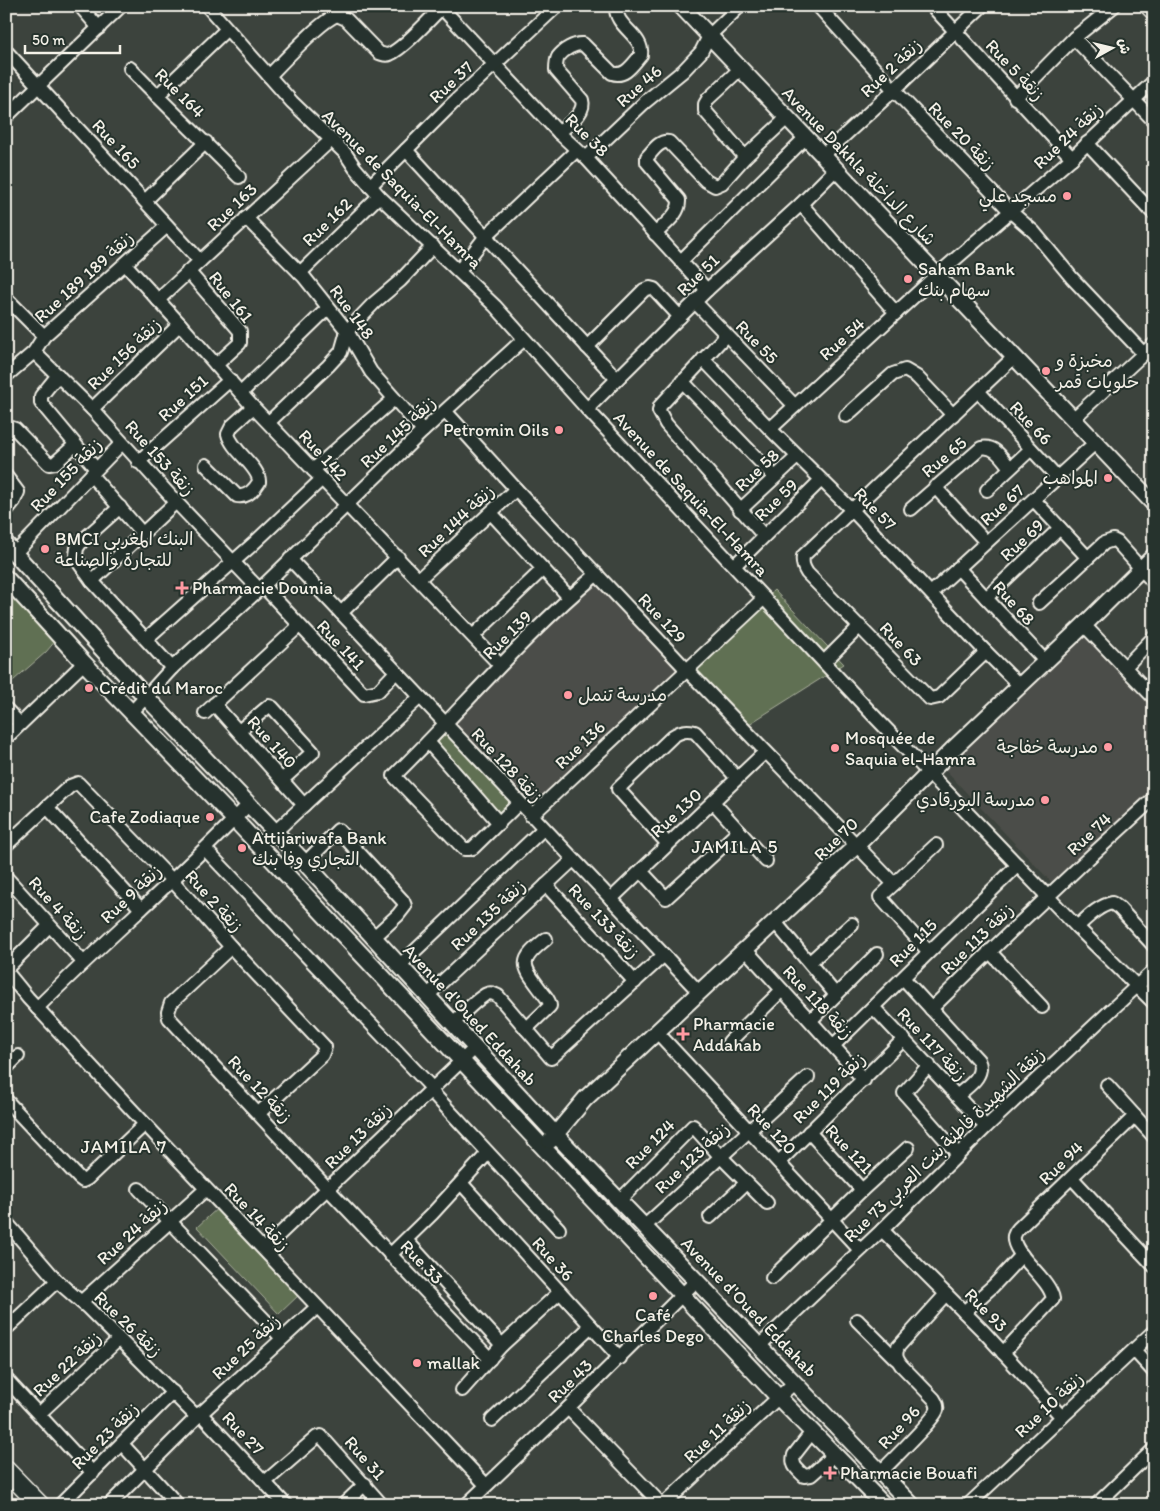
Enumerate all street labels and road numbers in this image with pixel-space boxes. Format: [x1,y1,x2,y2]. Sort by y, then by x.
street label: Rue 2 زنقة [856,34,926,102]
street label: Rue 5 زنقة [981,35,1049,105]
street label: Rue 37 [424,56,478,108]
street label: Rue 46 [611,60,667,112]
street label: Rue 164 [150,63,210,123]
street label: Avenue Dakhla شارع الداخلة [777,82,941,251]
street label: Rue 20 زنقة [924,97,1000,175]
street label: Rue 24 زنقة [1029,98,1107,174]
street label: Avenue de Saquia-El-Hamra [317,104,487,274]
street label: Rue 38 [560,108,614,162]
street label: Rue 165 [87,114,145,174]
street label: Rue 163 [202,178,262,236]
street label: Rue 162 [297,193,357,251]
street label: Rue 189 زنقة 189 [30,227,138,327]
street label: Rue 51 [672,249,724,301]
street label: Rue 161 [204,267,258,327]
street label: Rue 148 [325,280,379,344]
street label: Rue 156 زنقة [82,313,166,395]
street label: Rue 54 [815,313,869,365]
street label: Rue 55 [731,316,783,368]
street label: Rue 151 [153,370,213,426]
street label: Rue 145 زنقة [356,391,440,473]
street label: Rue 66 [1005,396,1057,450]
street label: Avenue de Saquia-El-Hamra [609,407,774,581]
street label: Rue 153 زنقة [120,415,200,501]
street label: Rue 142 [294,425,353,486]
street label: Rue 65 [917,432,971,482]
street label: Rue 155 زنقة [25,433,107,517]
street label: Rue 58 [730,444,784,496]
street label: Rue 59 [750,474,802,526]
street label: Rue 67 [975,479,1029,531]
street label: Rue 144 زنقة [413,480,499,562]
street label: Rue 57 [849,483,901,535]
street label: Rue 69 [995,514,1049,566]
street label: Rue 68 [988,576,1040,630]
street label: Rue 129 [633,588,691,648]
street label: Rue 139 [478,606,536,664]
street label: Rue 141 [312,615,370,675]
street label: Rue 63 [875,617,927,671]
street label: Rue 140 [243,711,301,773]
street label: Rue 136 [550,716,610,774]
street label: Rue 128 زنقة [467,723,547,807]
street label: Rue 130 [646,784,706,842]
street label: Rue 74 [1062,808,1116,860]
street label: Rue 70 [809,813,863,865]
street label: Rue 9 زنقة [96,860,166,928]
street label: Rue 2 زنقة [180,865,248,937]
street label: Rue 4 زنقة [24,872,92,944]
street label: Rue 135 زنقة [446,875,530,955]
street label: Rue 133 زنقة [564,879,644,963]
street label: Rue 113 زنقة [936,899,1018,979]
street label: Rue 115 [884,914,942,972]
street label: Avenue d'Oued Eddahab [398,939,542,1091]
street label: Rue 118 زنقة [778,960,858,1044]
street label: Rue 117 زنقة [892,1003,972,1085]
street label: Rue 73 زنقة الشهيدة فاطنة بنت العربي [839,1043,1053,1251]
street label: Rue 119 زنقة [788,1048,870,1128]
street label: Rue 12 زنقة [223,1050,297,1128]
street label: Rue 13 زنقة [320,1099,396,1173]
street label: Rue 120 [743,1099,801,1159]
street label: Rue 124 [620,1114,680,1174]
street label: Rue 123 زنقة [650,1118,734,1198]
street label: Rue 121 [821,1120,877,1178]
street label: Rue 94 [1034,1136,1088,1190]
street label: Rue 14 زنقة [220,1178,294,1256]
street label: Rue 24 زنقة [92,1195,172,1269]
street label: Rue 36 [527,1232,579,1286]
street label: Avenue d'Oued Eddahab [676,1232,822,1382]
street label: Rue 33 [396,1235,448,1289]
street label: Rue 93 [960,1283,1012,1337]
street label: Rue 26 زنقة [89,1286,167,1362]
street label: Rue 25 زنقة [207,1310,285,1384]
street label: Rue 22 زنقة [28,1327,106,1401]
street label: Rue 43 [543,1354,597,1408]
street label: Rue 10 زنقة [1010,1367,1088,1443]
street label: Rue 11 زنقة [679,1394,755,1468]
street label: Rue 23 زنقة [67,1398,143,1474]
street label: Rue 96 [873,1400,925,1454]
street label: Rue 27 [217,1407,269,1460]
street label: Rue 31 [340,1431,390,1485]

